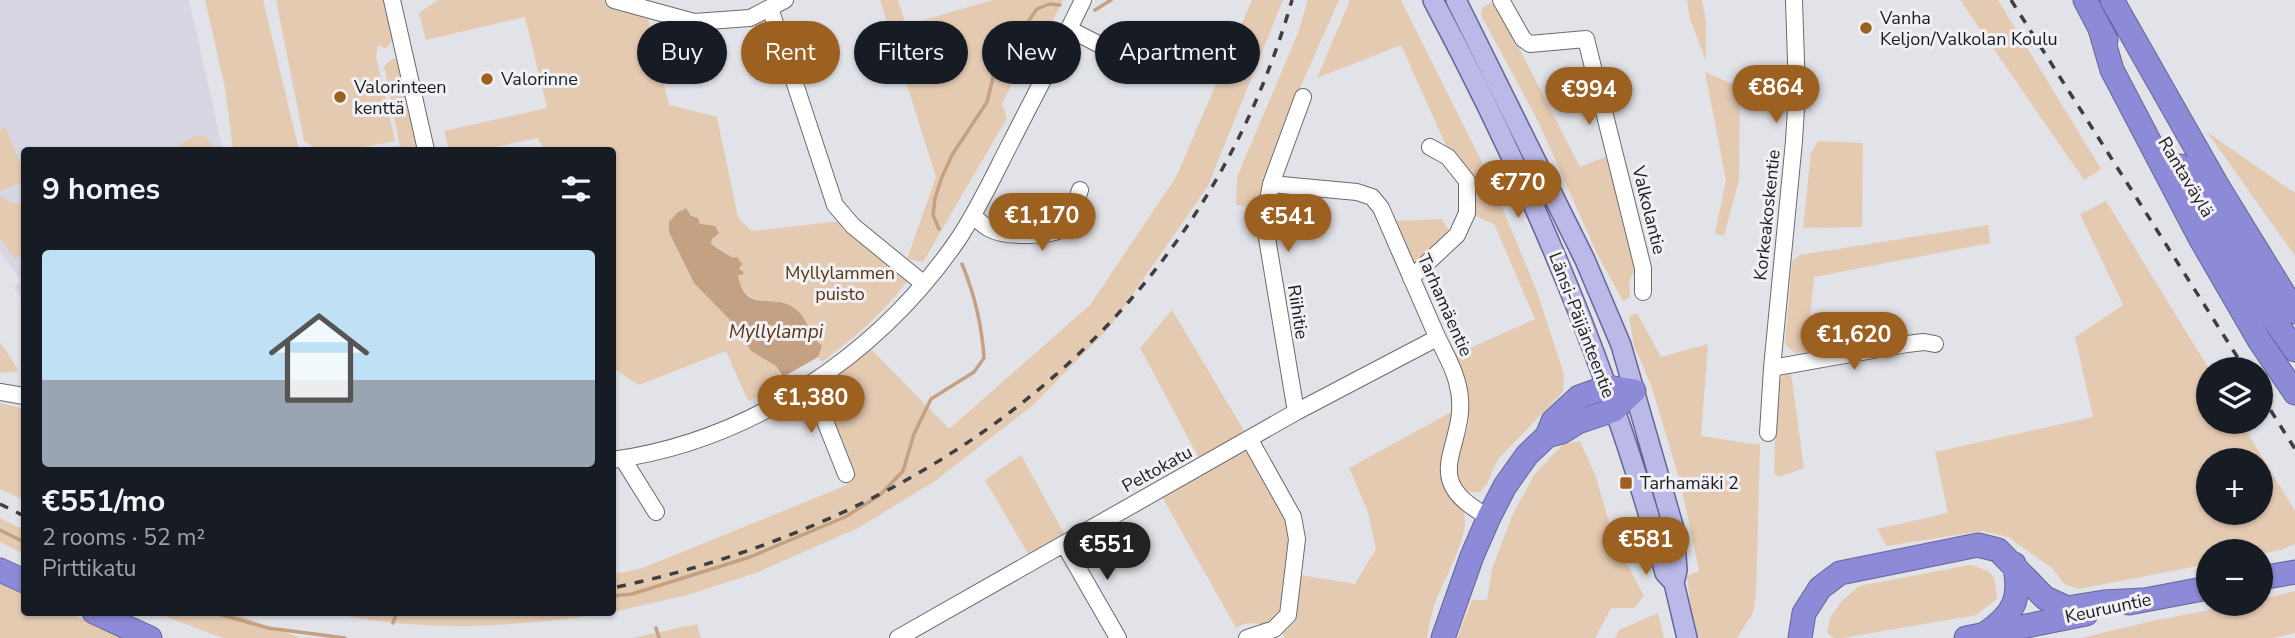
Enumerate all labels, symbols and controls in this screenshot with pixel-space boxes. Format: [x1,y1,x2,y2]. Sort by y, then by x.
place label: Vanha Keljon/Valkolan Koulu [1879,6,2058,51]
marker: Vanha Keljon/Valkolan Koulu [1858,20,1874,36]
chip: Buy [637,21,727,84]
chip: Rent [741,21,840,84]
chip: Filters [854,21,968,84]
chip: New [982,21,1081,84]
chip: Apartment [1095,21,1260,84]
pin: €864 [1735,66,1817,125]
place label: Valorinne [500,67,578,91]
pin: €994 [1548,68,1630,127]
marker: Valorinne [479,71,495,87]
text: €864 [1748,72,1804,103]
text: €994 [1561,74,1617,105]
place label: Valorinteen kenttä [353,75,447,120]
marker: Valorinteen kenttä [332,89,348,105]
street label: Rantaväylä [2152,132,2220,222]
street label: Korkeakoskentie [1748,148,1786,282]
pin: €770 [1477,160,1559,220]
street label: Valkolantie [1626,162,1672,257]
text: €770 [1490,167,1546,198]
text: 9 homes [42,169,160,210]
icon: filters [557,170,595,208]
pin: €1,170 [985,194,1099,253]
pin: €541 [1247,194,1329,254]
text: €1,170 [1005,200,1079,231]
text: €541 [1260,201,1316,232]
street label: Länsi-Päijänteentie [1543,249,1621,401]
street label: Tarhamäentie [1412,250,1478,360]
park label: Myllylammen puisto [785,261,895,306]
street label: Riihitie [1282,283,1314,341]
icon: home [256,295,382,421]
pin: €1,620 [1797,312,1911,372]
water label: Myllylampi [729,319,824,345]
text: €1,620 [1817,319,1891,350]
map controls [2196,357,2273,616]
button: layers [2196,357,2273,434]
pin: €1,380 [754,376,868,435]
text: €1,380 [774,382,848,413]
street label: Peltokatu [1118,440,1196,498]
button: + [2196,448,2273,525]
place label: Tarhamäki 2 [1640,471,1739,495]
marker: Tarhamäki 2 [1618,475,1634,491]
text: €551/mo [42,481,165,522]
pin: €581 [1605,518,1687,577]
text: 2 rooms · 52 m² [42,522,205,553]
pin: €551 [1066,522,1148,582]
text: €581 [1618,524,1674,555]
text: €551 [1079,529,1135,560]
button: − [2196,539,2273,616]
text: Pirttikatu [42,553,136,584]
street label: Keuruuntie [2063,587,2153,629]

